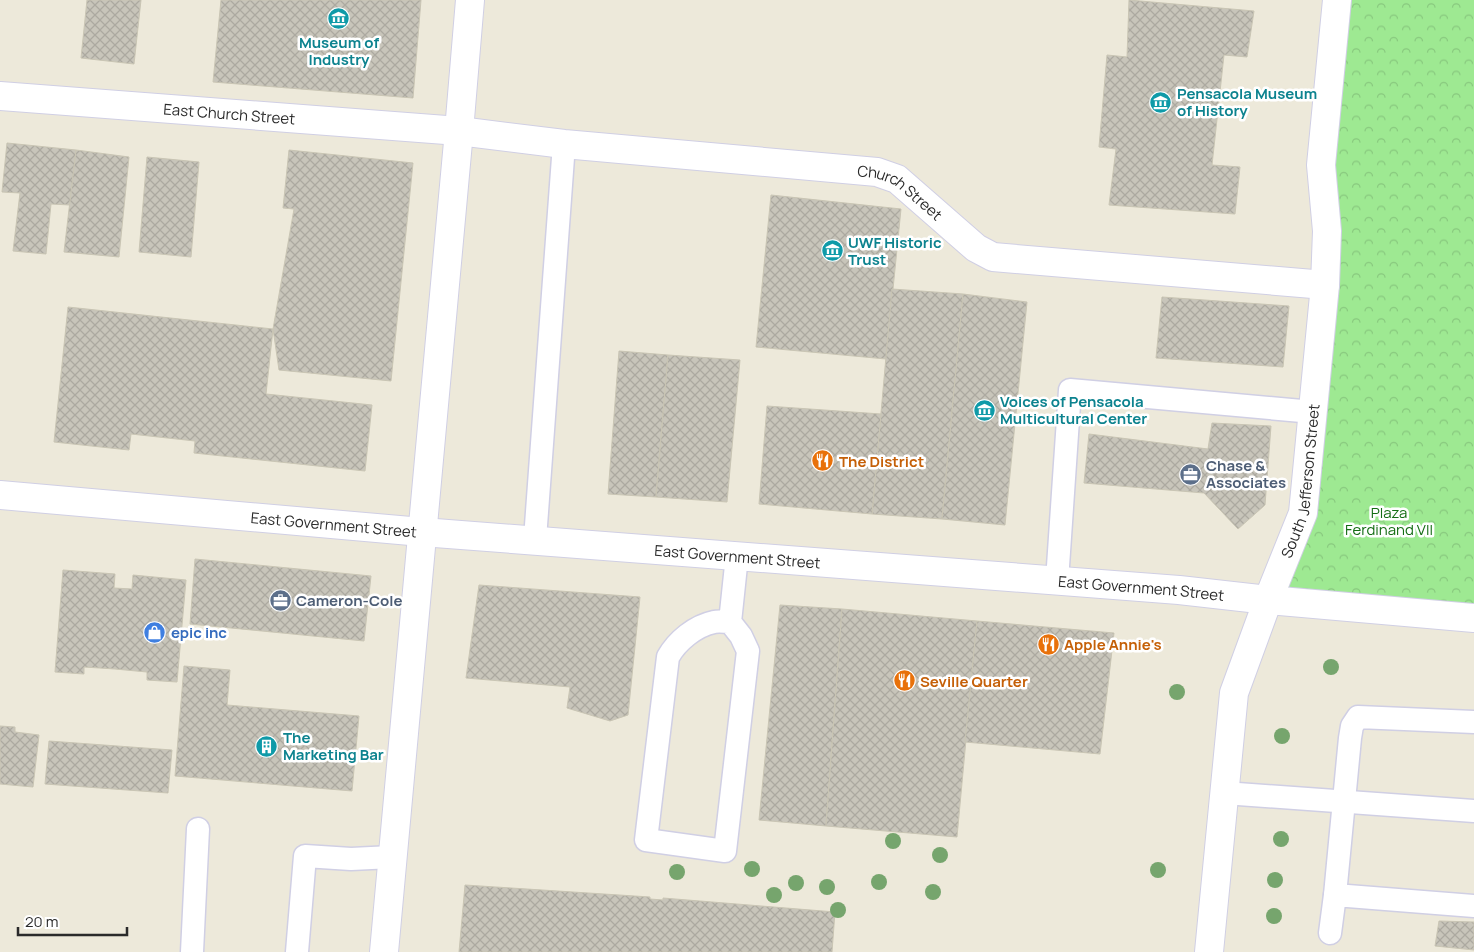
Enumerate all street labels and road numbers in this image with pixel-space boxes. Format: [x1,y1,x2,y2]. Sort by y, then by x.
street label: East Church Street [163,98,296,129]
street label: Church Street [857,160,947,225]
street label: South Jefferson Street [1276,403,1324,561]
street label: East Government Street [250,507,418,542]
street label: East Government Street [654,539,821,573]
street label: East Government Street [1057,570,1225,606]

